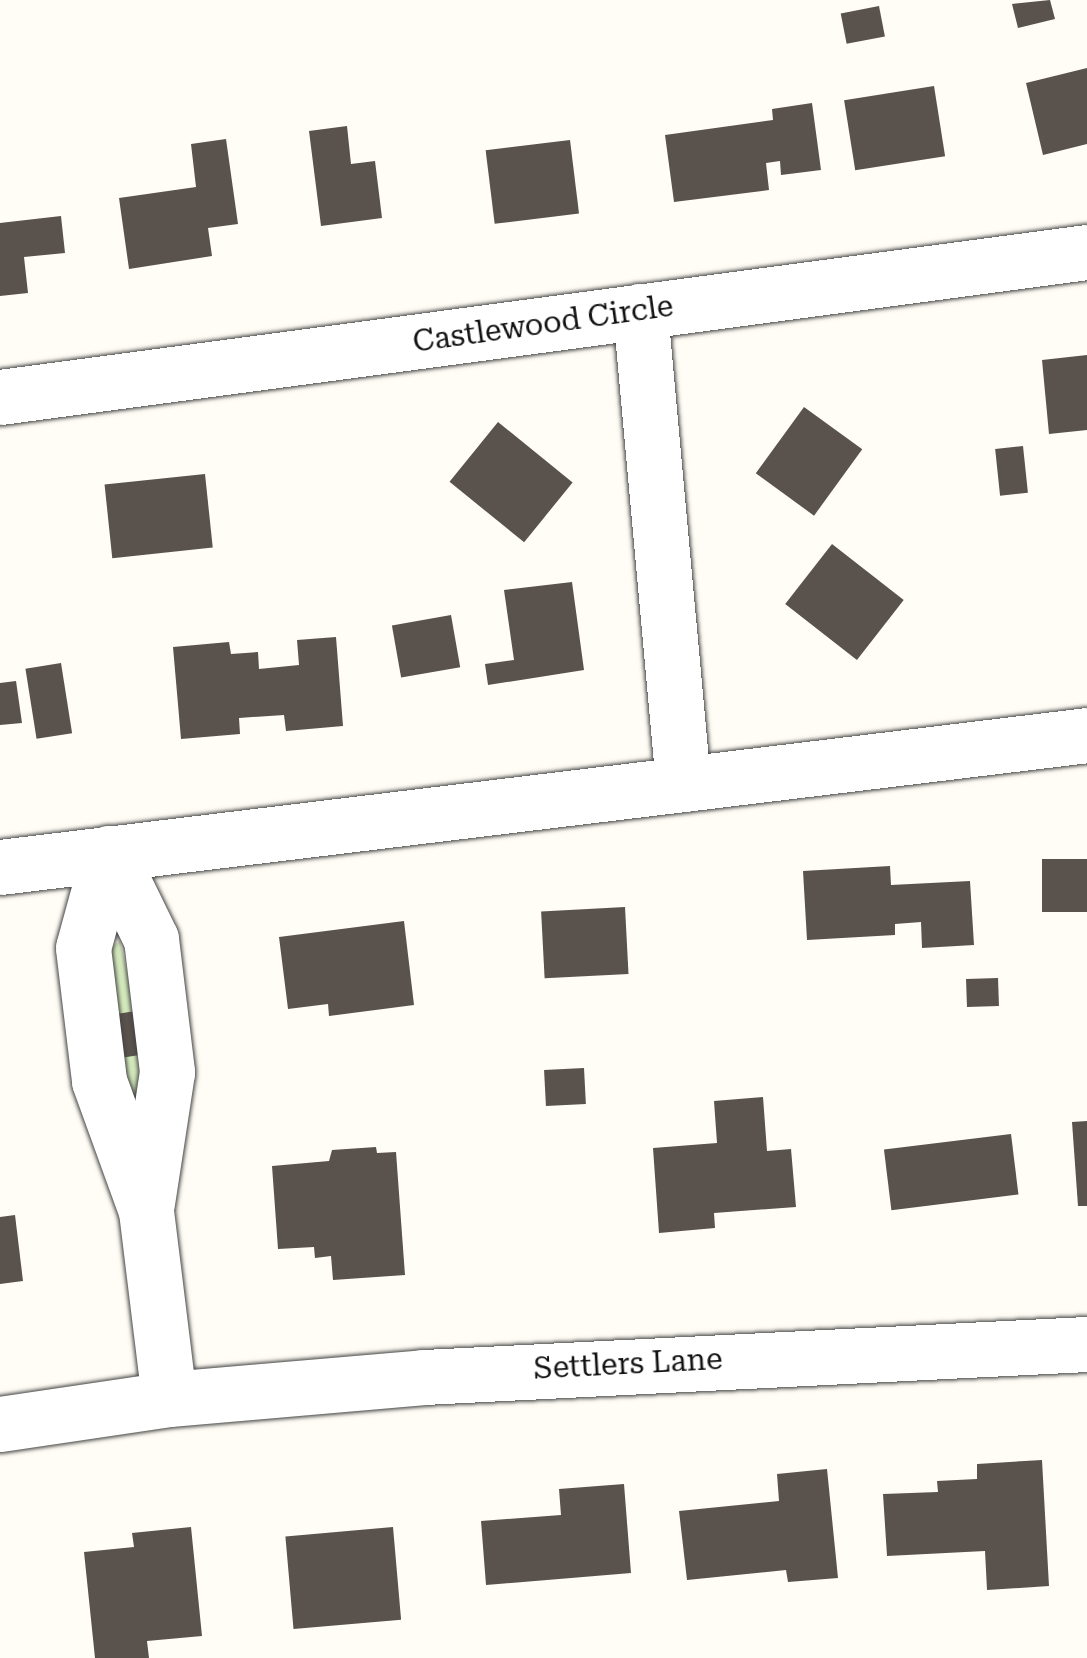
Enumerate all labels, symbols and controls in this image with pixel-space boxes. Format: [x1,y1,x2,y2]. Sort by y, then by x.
street label: Castlewood Circle [411,288,675,360]
street label: Settlers Lane [533,1341,723,1387]

